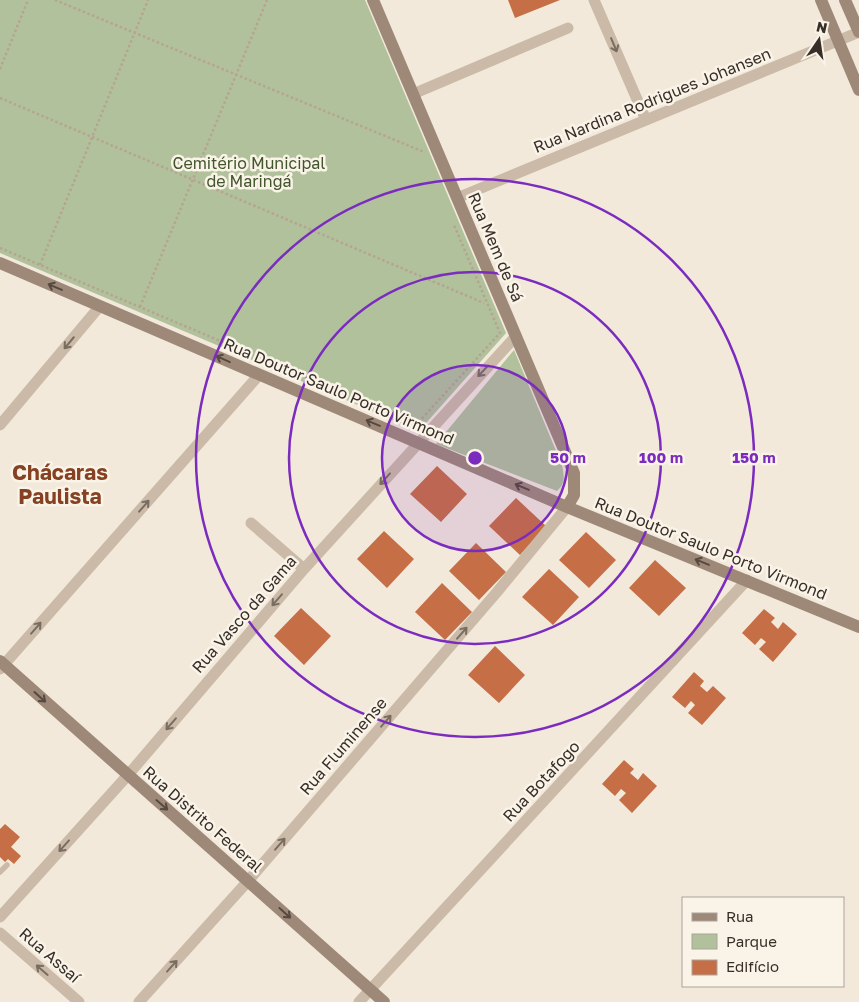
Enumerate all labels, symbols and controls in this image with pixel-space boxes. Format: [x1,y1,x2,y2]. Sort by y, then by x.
north arrow [794,15,844,65]
text: N [815,17,829,36]
one-way arrow [609,37,619,52]
street label: Rua Nardina Rodrigues Johansen [530,43,774,157]
park label: Cemitério Municipal de Maringá [173,153,326,191]
street label: Rua Mem de Sá [464,189,528,305]
one-way arrow [48,281,63,290]
street label: Rua Doutor Saulo Porto Virmond [221,333,457,449]
one-way arrow [64,336,75,349]
one-way arrow [216,354,231,364]
one-way arrow [477,365,489,378]
one-way arrow [366,418,381,428]
text: 50 m [550,448,586,466]
text: 100 m [639,448,683,466]
text: 150 m [732,448,776,466]
centre of rings [466,449,484,467]
district label: Chácaras Paulista [12,459,108,509]
one-way arrow [379,472,391,485]
one-way arrow [515,482,530,492]
street label: Rua Doutor Saulo Porto Virmond [592,492,830,604]
one-way arrow [138,500,150,513]
street label: Rua Vasco da Gama [187,551,301,677]
one-way arrow [694,557,710,566]
one-way arrow [272,594,283,607]
one-way arrow [30,622,41,635]
one-way arrow [456,627,467,640]
one-way arrow [34,691,47,703]
street label: Rua Fluminense [295,693,391,799]
one-way arrow [381,715,392,728]
one-way arrow [166,717,177,730]
street label: Rua Botafogo [498,736,584,826]
street label: Rua Distrito Federal [139,762,267,876]
one-way arrow [155,799,168,810]
one-way arrow [274,838,285,851]
one-way arrow [58,839,70,852]
legend [682,897,844,987]
one-way arrow [278,907,291,919]
text: Rua [726,907,753,925]
street label: Rua Assaí [15,923,86,988]
text: Parque [726,932,777,950]
text: Edifício [726,957,779,975]
one-way arrow [166,959,178,972]
one-way arrow [36,964,49,976]

